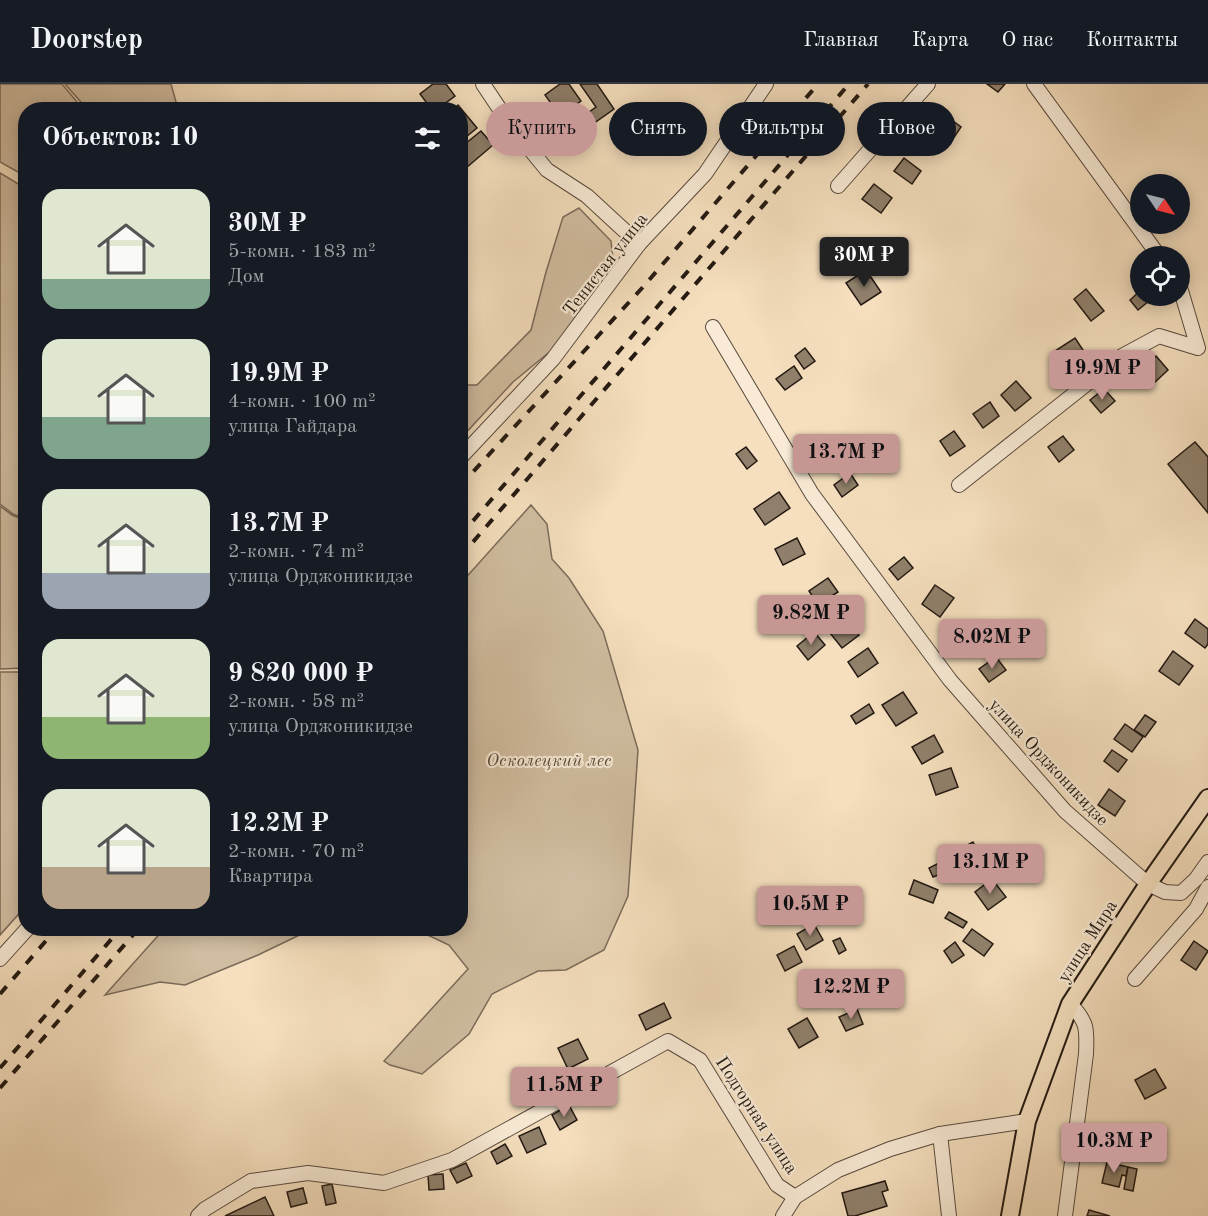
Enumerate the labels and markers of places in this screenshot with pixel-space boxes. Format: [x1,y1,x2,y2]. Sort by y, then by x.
pin: 30M ₽ [822,237,906,288]
pin: 19.9M ₽ [1047,350,1157,401]
pin: 13.7M ₽ [791,434,901,485]
pin: 9.82M ₽ [756,595,866,646]
pin: 8.02M ₽ [937,619,1047,670]
pin: 13.1M ₽ [935,844,1045,895]
pin: 10.5M ₽ [755,886,865,937]
pin: 12.2M ₽ [796,969,906,1020]
pin: 11.5M ₽ [509,1067,619,1118]
pin: 10.3M ₽ [1059,1123,1169,1174]

